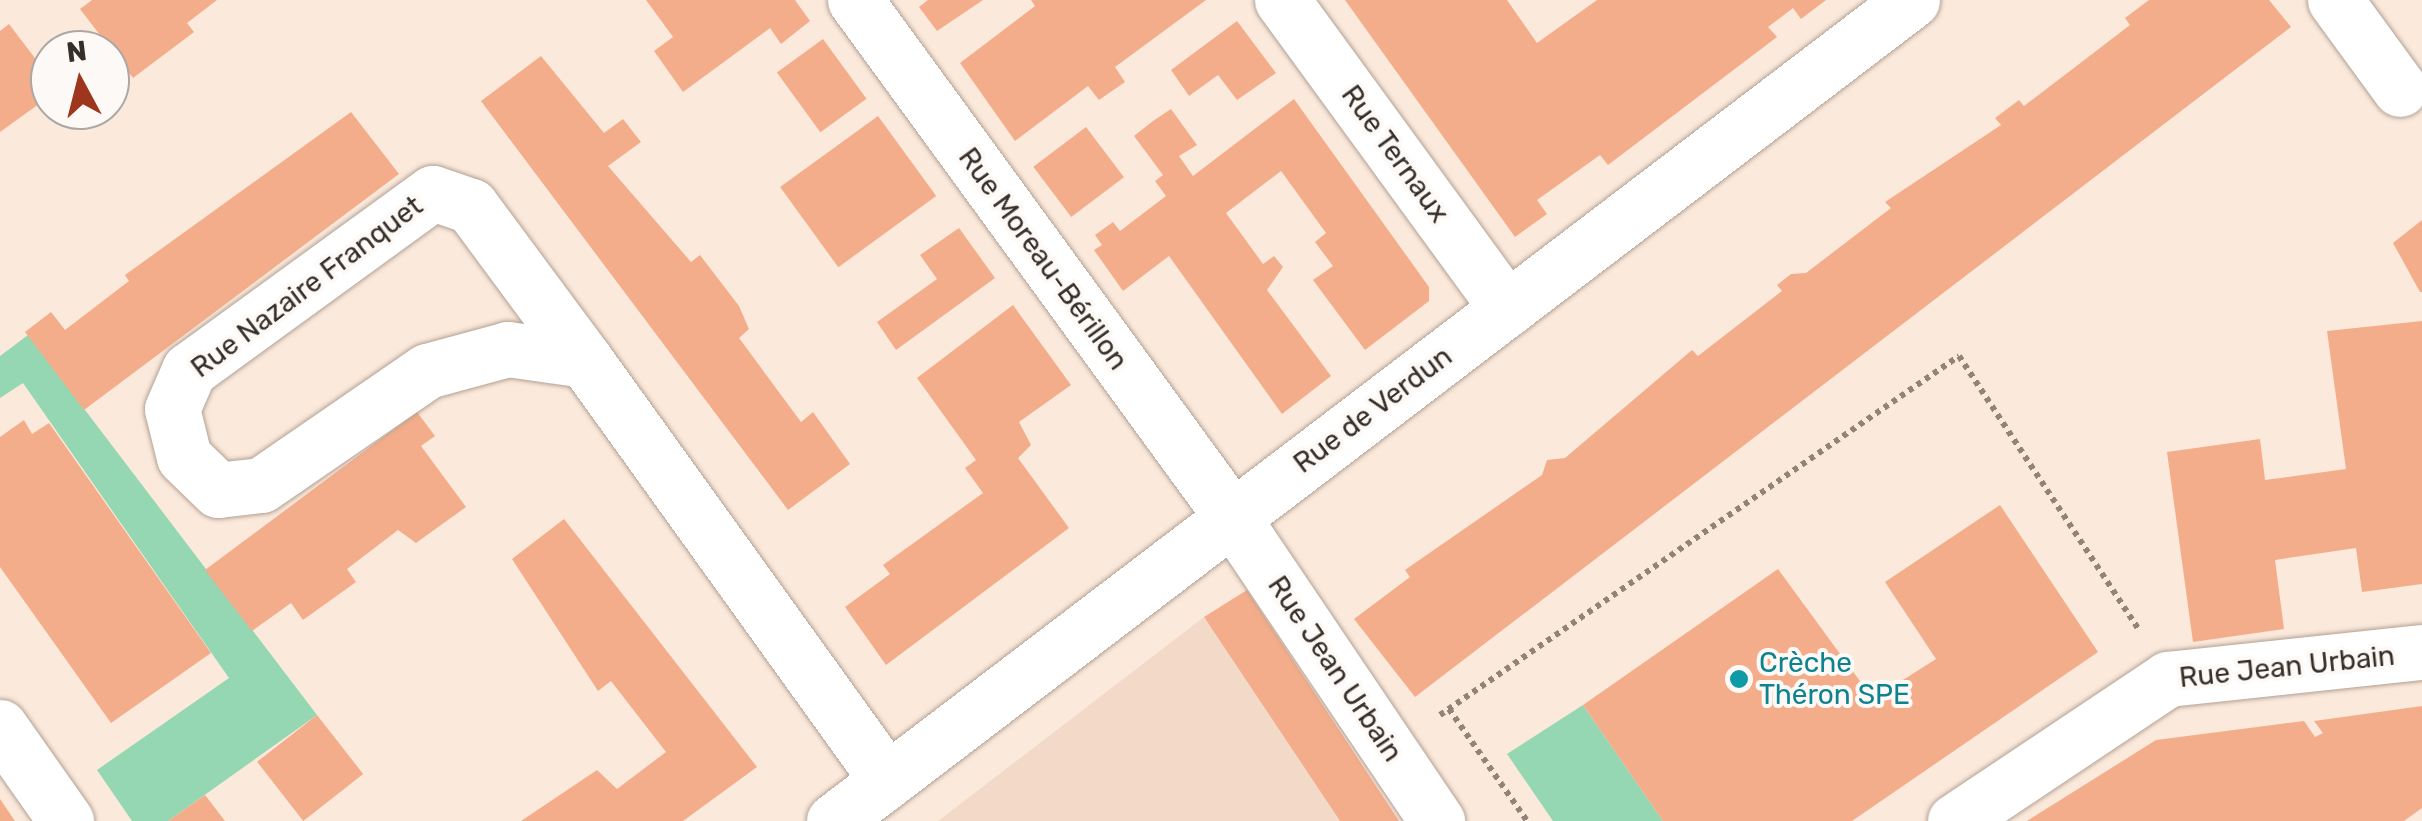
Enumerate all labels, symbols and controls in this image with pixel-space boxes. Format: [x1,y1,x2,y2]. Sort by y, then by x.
north arrow [30,30,130,130]
text: N [65,34,89,69]
street label: Rue Ternaux [1334,79,1456,229]
street label: Rue Moreau-Bérillon [951,141,1135,377]
street label: Rue Nazaire Franquet [185,189,429,385]
street label: Rue de Verdun [1287,339,1459,481]
street label: Rue Jean Urbain [1261,570,1409,768]
street label: Rue Jean Urbain [2178,639,2396,695]
place label: Crèche Théron SPE [1759,646,1910,712]
marker: Crèche Théron SPE [1728,668,1750,690]

